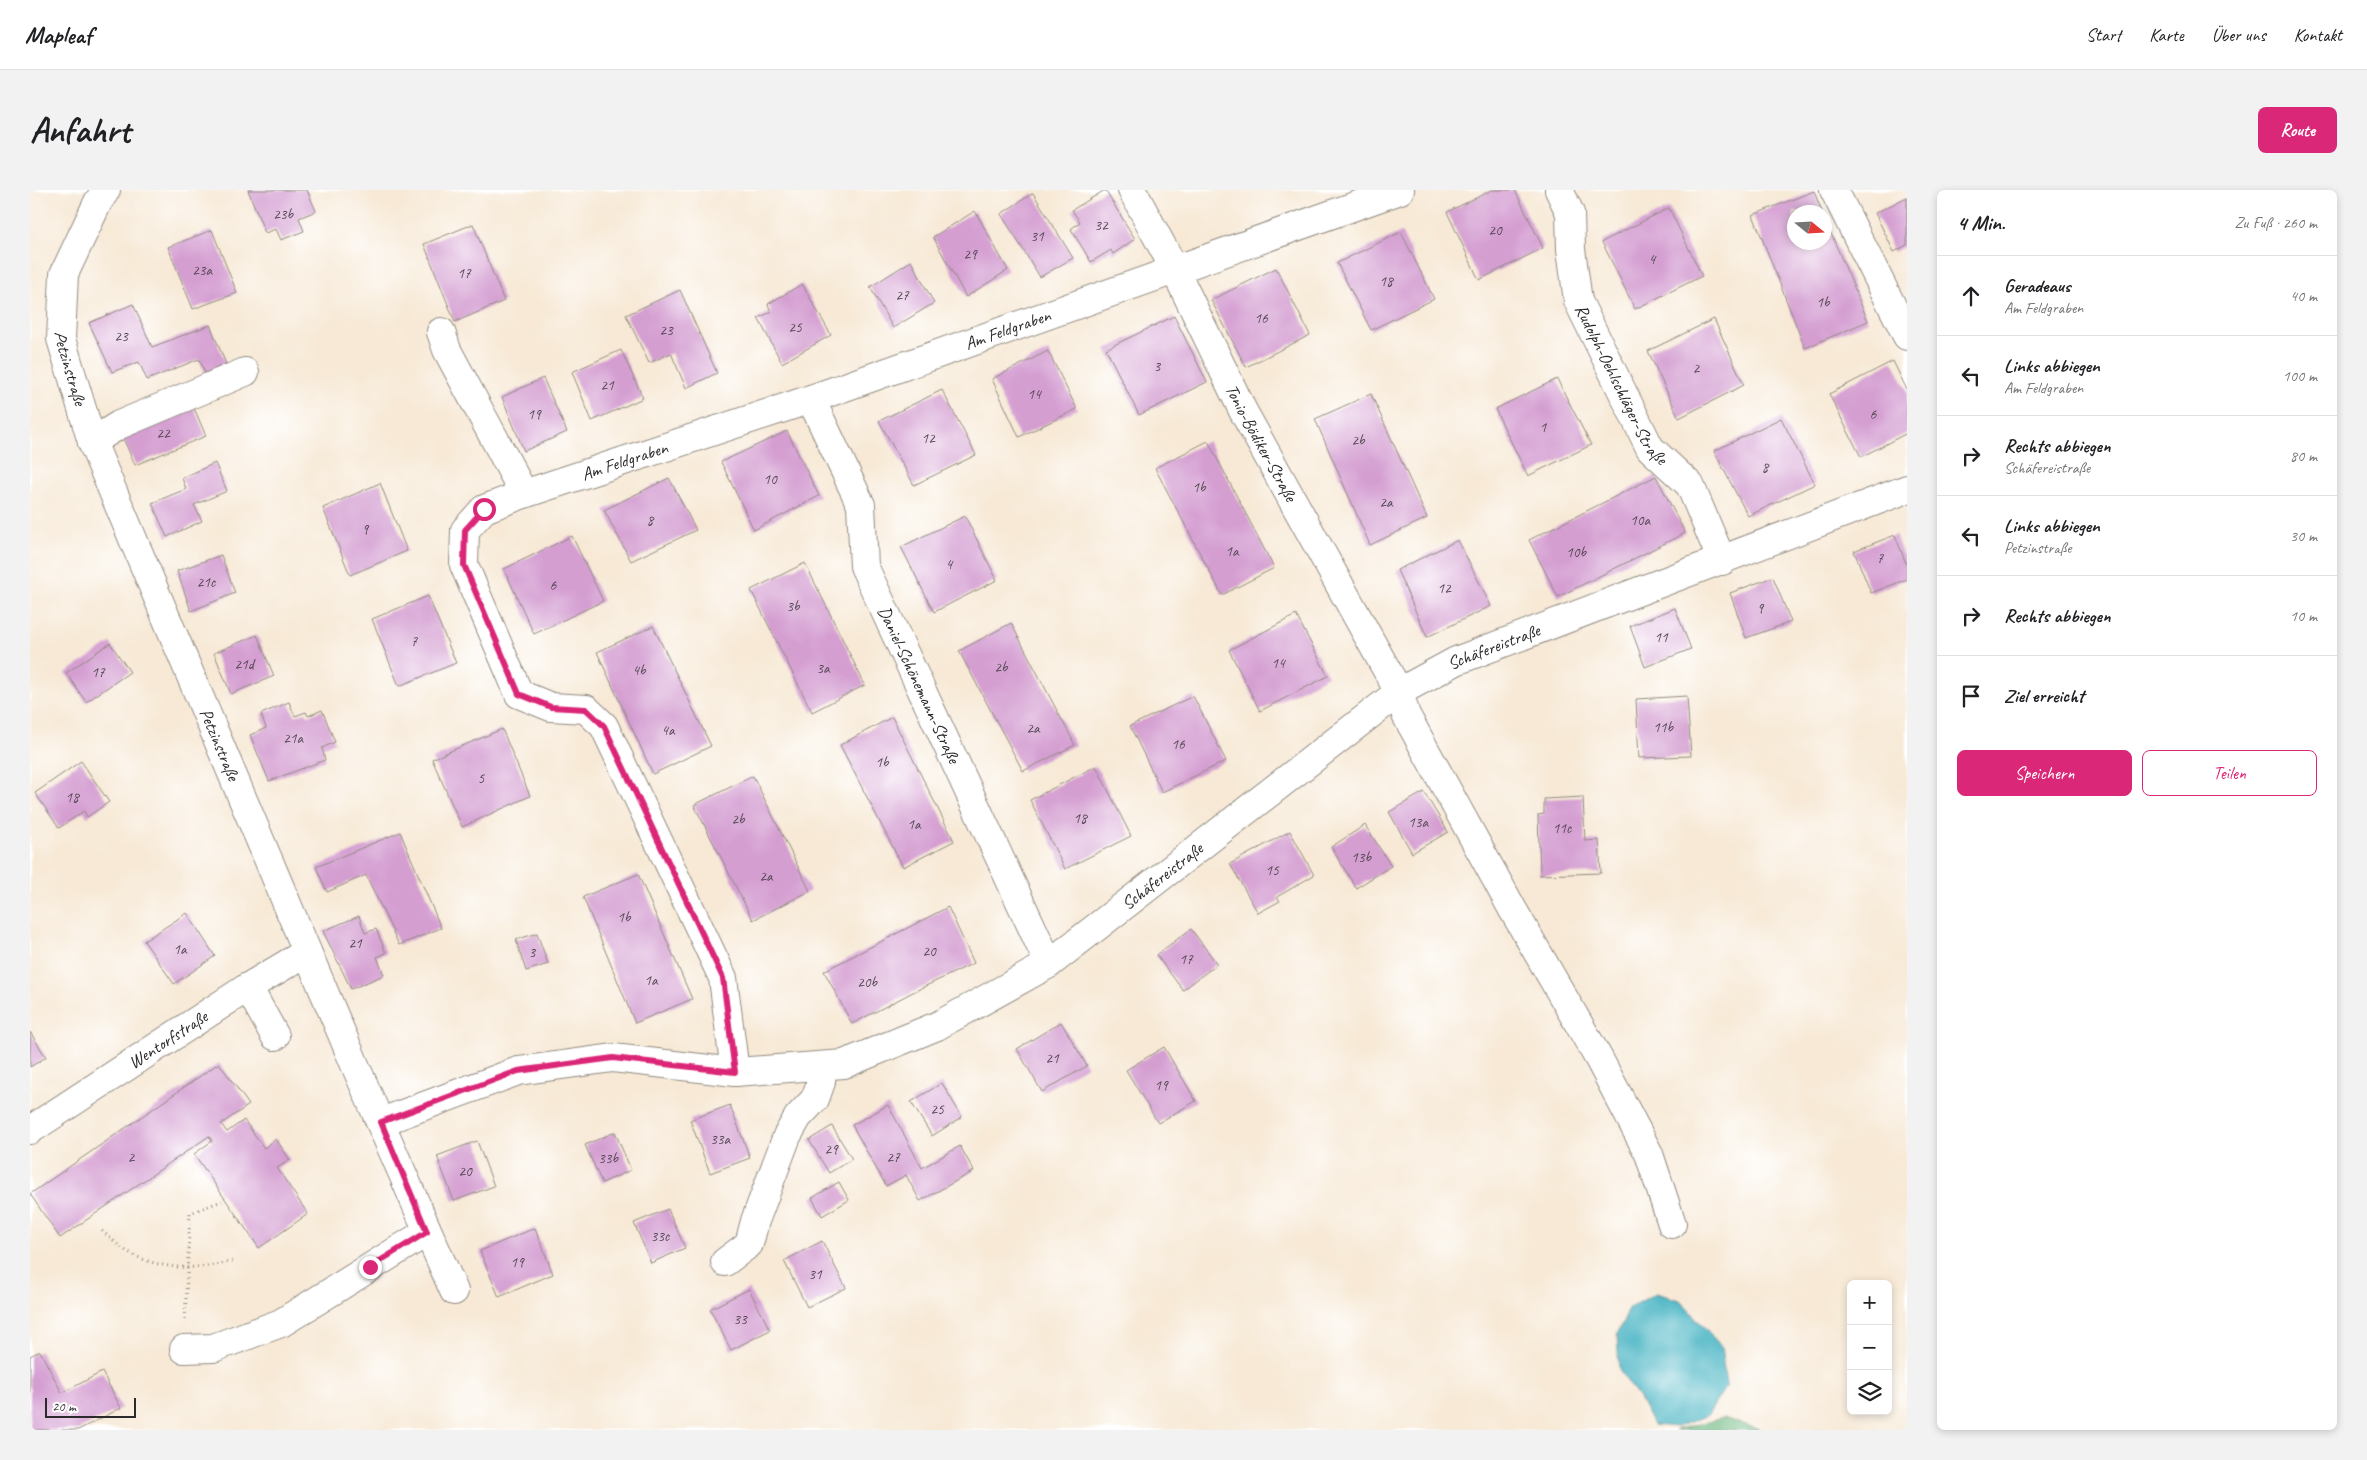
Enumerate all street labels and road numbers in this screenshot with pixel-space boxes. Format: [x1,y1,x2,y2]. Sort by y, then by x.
street label: Rudolph-Oehlschläger-Straße [1570,301,1673,470]
street label: Am Feldgraben [962,304,1054,355]
street label: Petzinstraße [50,331,92,409]
street label: Tonio-Bödiker-Straße [1221,381,1303,506]
street label: Am Feldgraben [579,436,671,485]
street label: Daniel-Schönemann-Straße [873,603,966,768]
street label: Schäfereistraße [1443,619,1544,675]
street label: Petzinstraße [195,705,245,785]
street label: Schäfereistraße [1117,837,1208,915]
street label: Wentorfstraße [124,1005,213,1073]

